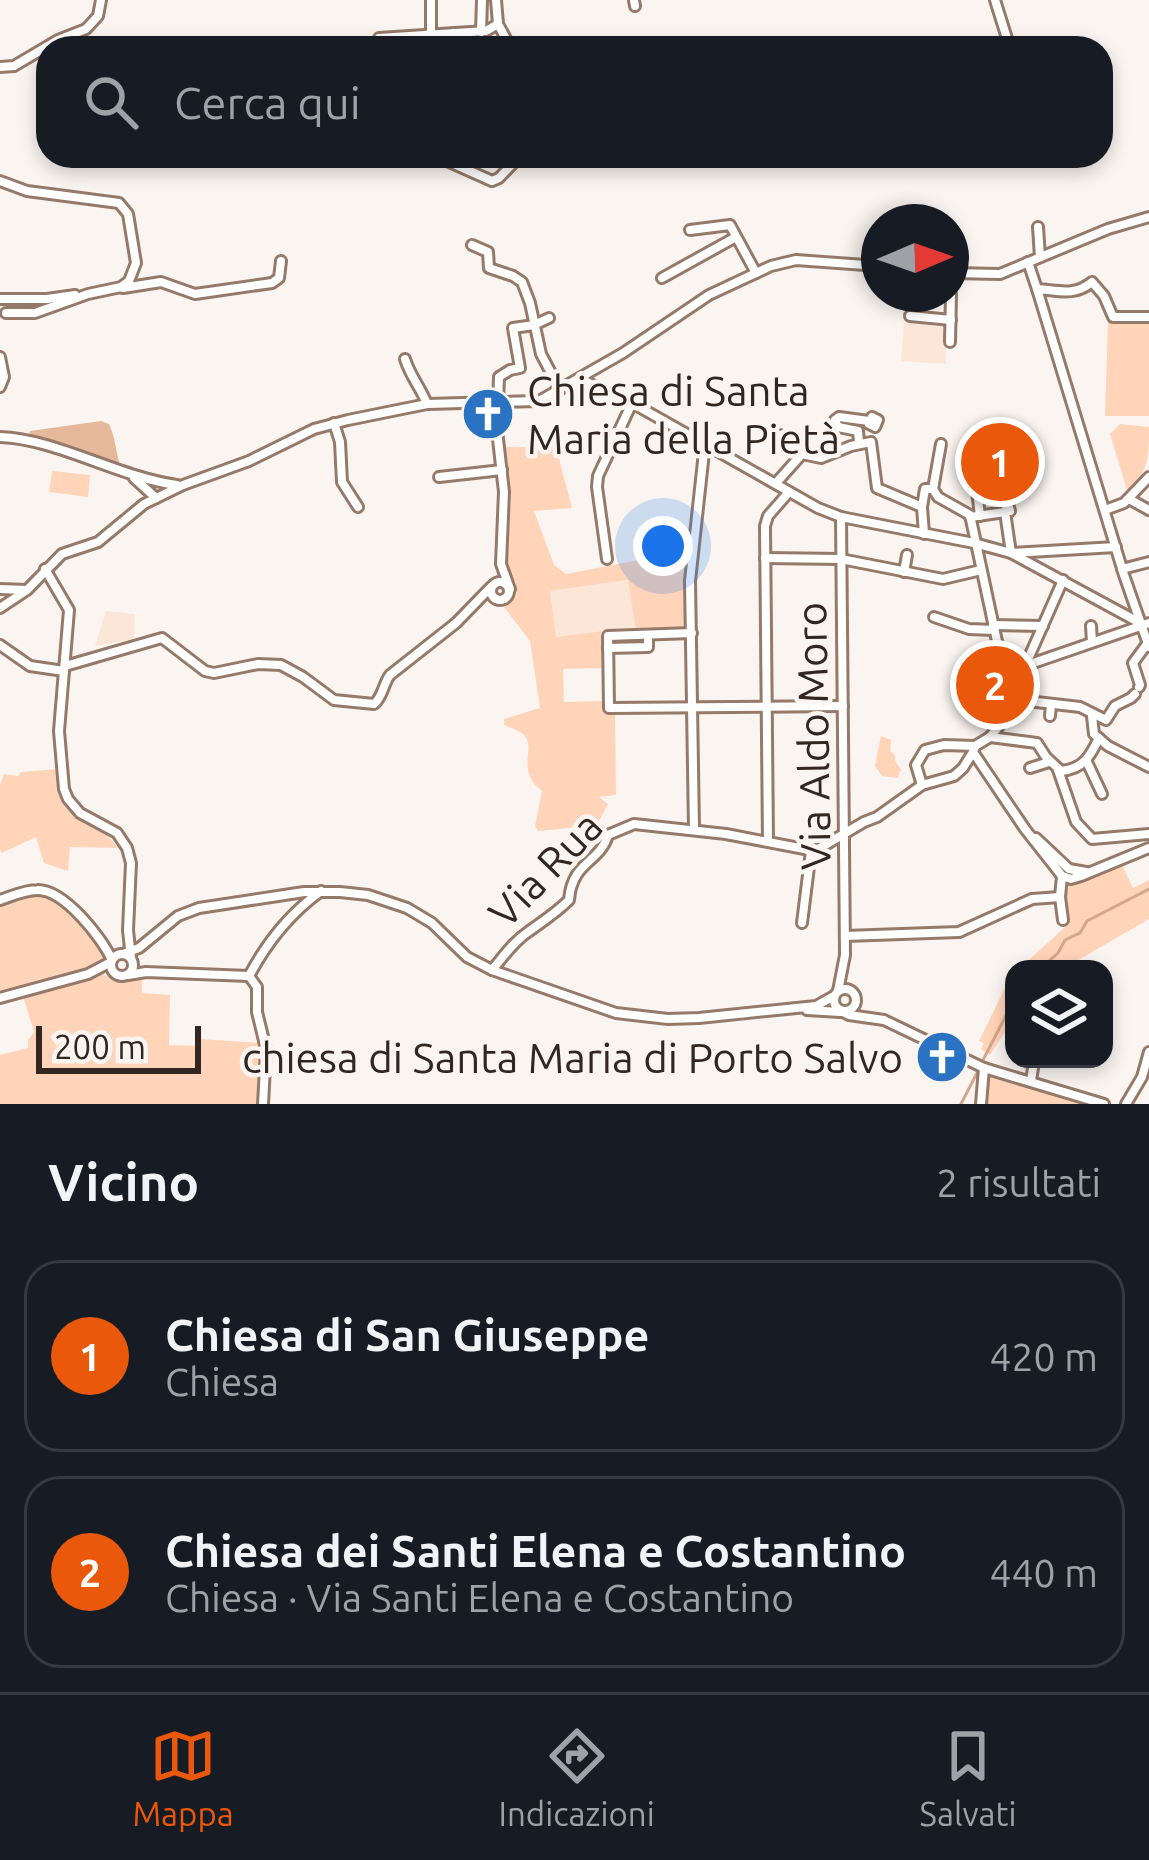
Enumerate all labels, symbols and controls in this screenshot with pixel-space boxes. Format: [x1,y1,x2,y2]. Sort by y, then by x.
search box [36,36,1113,168]
icon: search [78,69,144,135]
text: Cerca qui [174,77,361,128]
north arrow [861,204,969,312]
place label: Chiesa di Santa Maria della Pietà [527,367,840,462]
church icon: Chiesa di Santa Maria della Pietà [460,386,516,442]
pin: 1 [961,417,1039,507]
your location [633,516,693,576]
street label: Via Aldo Moro [787,602,839,870]
pin: 2 [956,640,1034,730]
street label: Via Rua [479,802,611,936]
map controls [1005,960,1113,1068]
button: layers [1005,960,1113,1068]
scale bar [36,1020,201,1073]
text: 200 m [54,1028,146,1065]
church icon: chiesa di Santa Maria di Porto Salvo [914,1029,970,1085]
place label: chiesa di Santa Maria di Porto Salvo [242,1034,903,1081]
text: Vicino [48,1153,199,1211]
text: 2 risultati [936,1161,1101,1204]
text: Chiesa di San Giuseppe [165,1309,649,1360]
text: 1 [79,1335,101,1378]
text: 420 m [989,1335,1098,1378]
text: Chiesa [165,1360,279,1403]
text: Chiesa dei Santi Elena e Costantino [165,1525,906,1576]
text: 2 [79,1551,101,1594]
text: 440 m [989,1551,1098,1594]
text: Chiesa · Via Santi Elena e Costantino [165,1576,794,1619]
tab: Mappa [132,1723,234,1832]
tab: Indicazioni [499,1723,655,1832]
tab: Salvati [920,1723,1017,1832]

